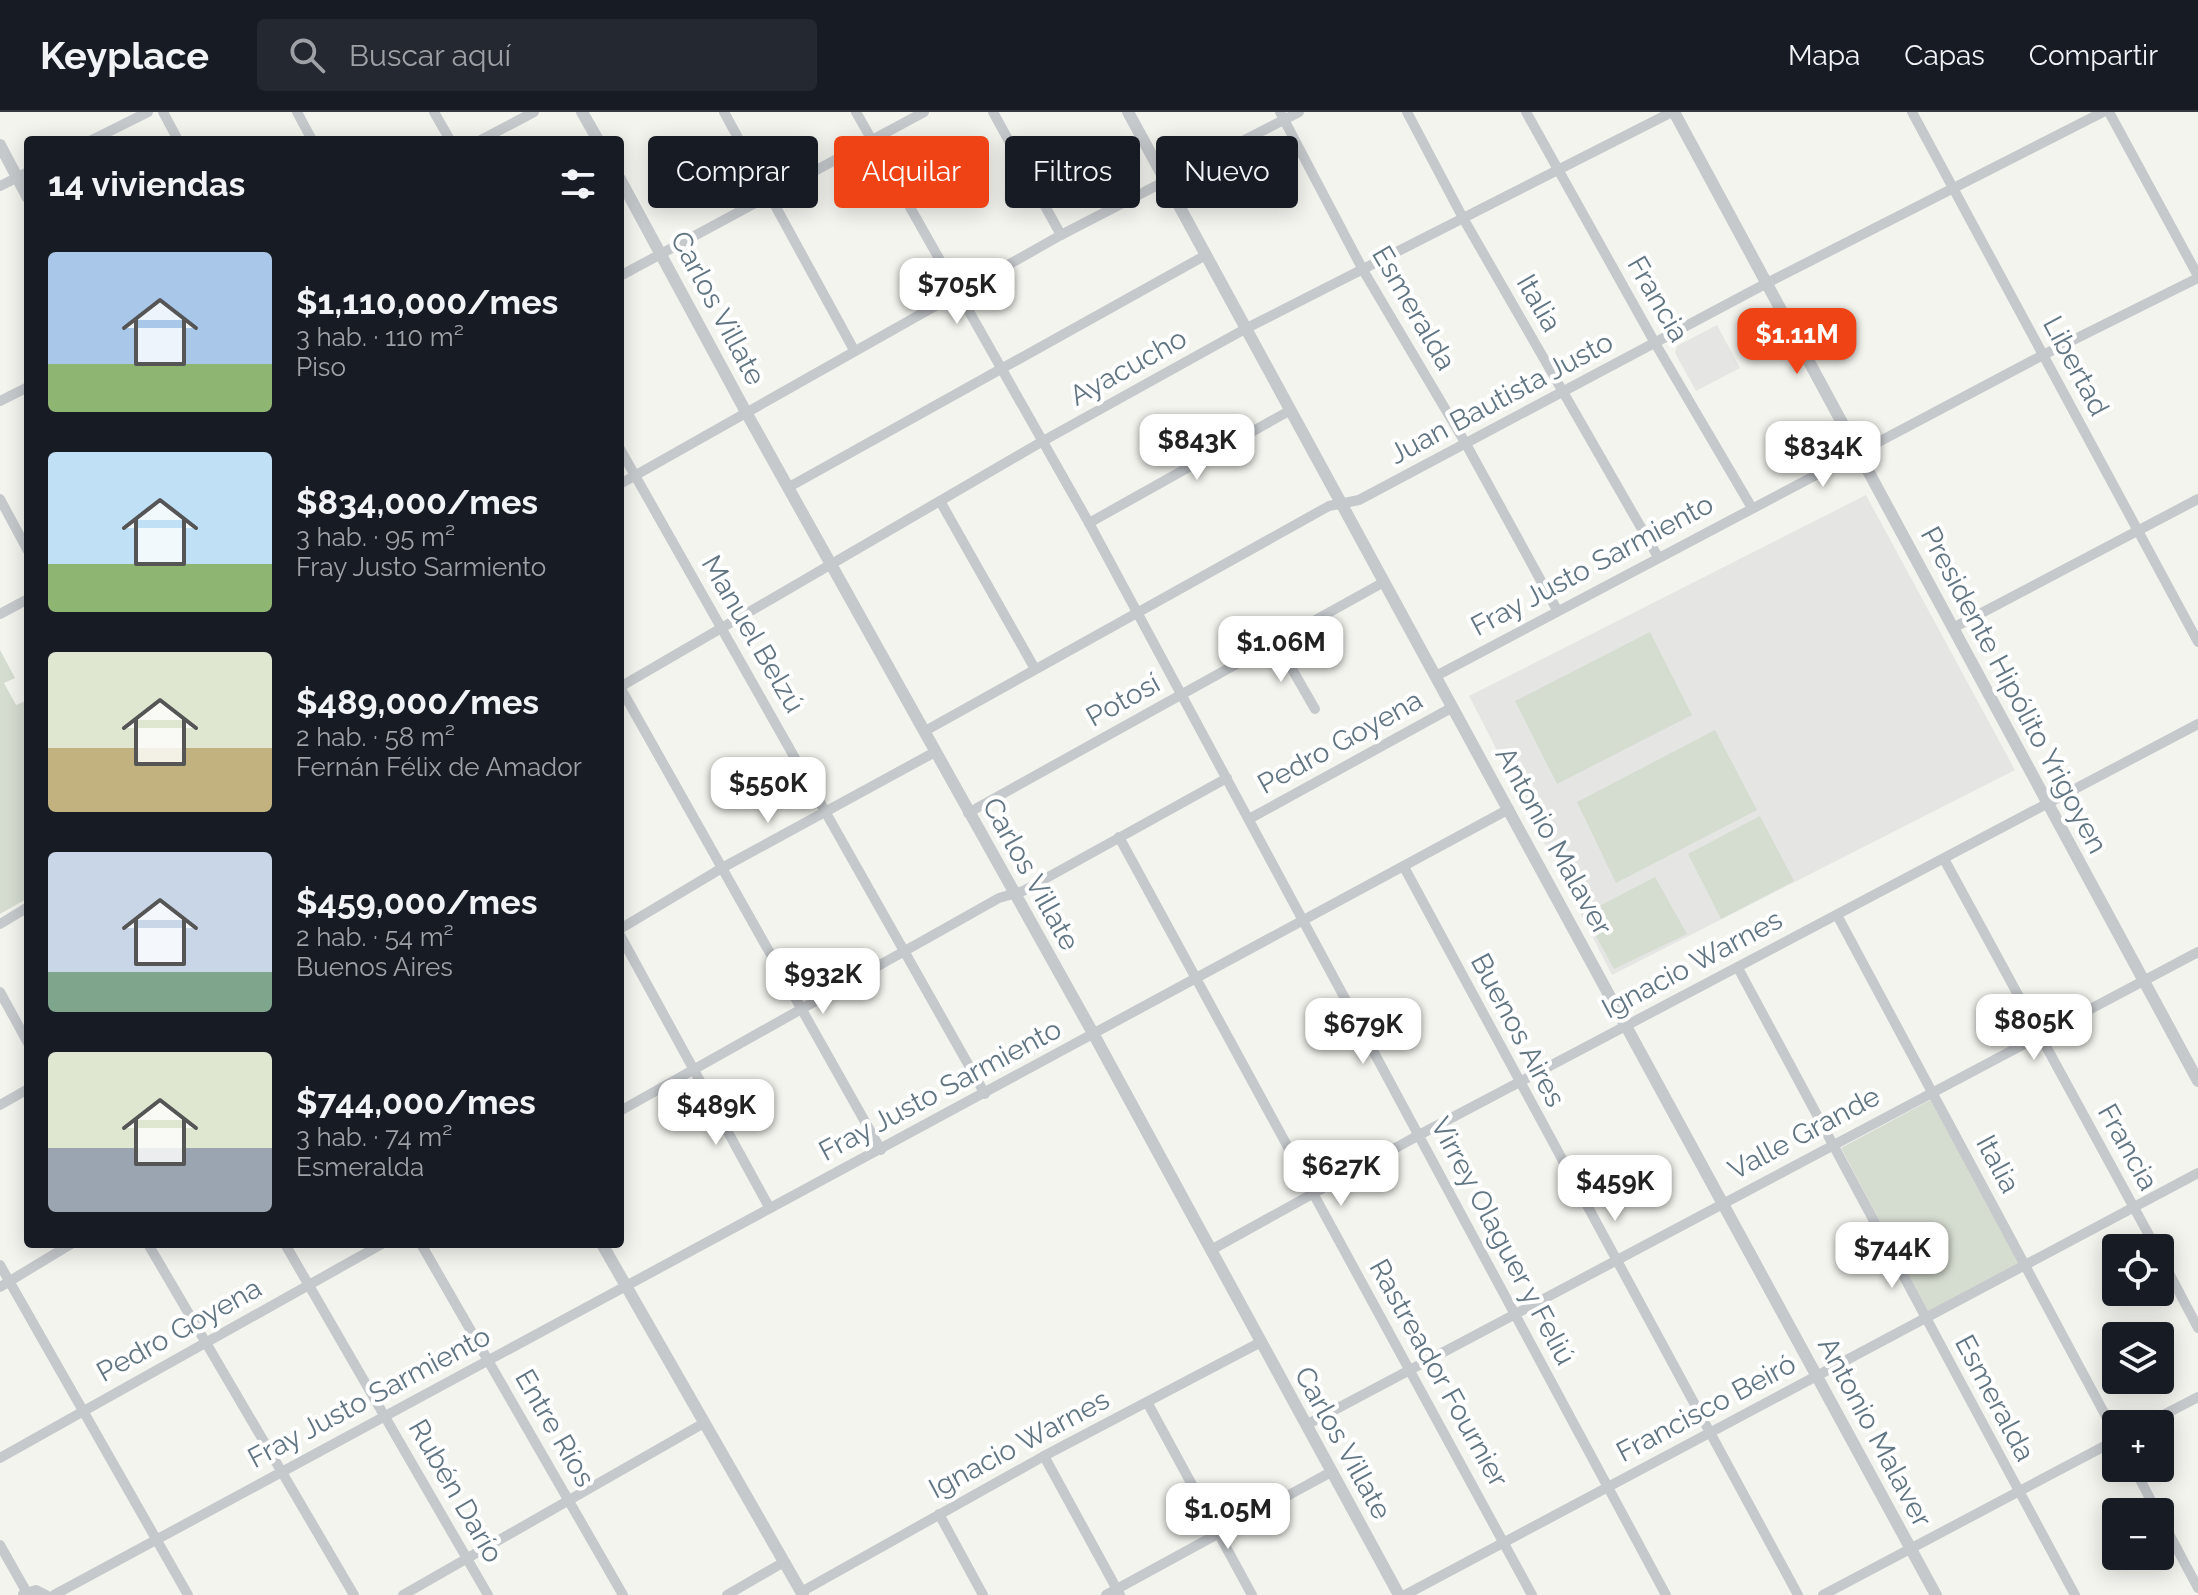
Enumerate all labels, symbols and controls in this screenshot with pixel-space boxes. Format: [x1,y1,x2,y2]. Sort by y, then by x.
search box [257,19,817,91]
text: Keyplace [40,33,209,78]
icon: search [285,33,329,77]
text: Buscar aquí [349,38,511,73]
text: Mapa [1788,39,1860,72]
text: Capas [1904,39,1985,72]
text: Compartir [2029,39,2158,72]
chip: Comprar [648,136,818,208]
chip: Alquilar [834,136,989,208]
chip: Filtros [1005,136,1140,208]
chip: Nuevo [1156,136,1298,208]
icon: filters [556,162,600,206]
text: 14 viviendas [48,164,245,204]
street label: Carlos Villate [664,225,772,391]
street label: Esmeralda [1365,240,1463,376]
street label: Francia [1620,250,1696,348]
pin: $705K [901,258,1013,326]
text: $705K [918,269,996,299]
street label: Italia [1510,269,1568,337]
text: $1,110,000/mes [296,282,558,322]
icon: home [112,284,208,380]
pin: $1.11M [1732,308,1862,376]
street label: Libertad [2036,311,2116,421]
text: $1.11M [1755,319,1839,349]
street label: Ayacucho [1064,321,1192,413]
text: 3 hab. · 110 m² [296,322,464,352]
street label: Juan Bautista Justo [1384,325,1618,471]
text: Piso [296,352,346,382]
pin: $843K [1141,414,1253,482]
pin: $834K [1767,421,1879,489]
text: $843K [1158,425,1236,455]
text: $834K [1784,432,1862,462]
text: $834,000/mes [296,482,538,522]
icon: home [112,484,208,580]
street label: Fray Justo Sarmiento [1465,487,1719,643]
street label: Presidente Hipólito Yrigoyen [1914,521,2114,859]
text: 3 hab. · 95 m² [296,522,455,552]
street label: Manuel Belzú [695,549,811,719]
text: Fray Justo Sarmiento [296,552,546,582]
pin: $1.06M [1216,616,1346,684]
text: $1.06M [1236,627,1326,657]
street label: Potosí [1080,666,1166,734]
text: $489,000/mes [296,682,539,722]
street label: Pedro Goyena [1252,683,1428,801]
icon: home [112,684,208,780]
text: 2 hab. · 58 m² [296,722,455,752]
street label: Antonio Malaver [1489,741,1619,941]
text: Fernán Félix de Amador [296,752,582,782]
pin: $550K [712,757,824,825]
text: $550K [729,768,807,798]
street label: Carlos Villate [976,792,1086,956]
text: $459,000/mes [296,882,537,922]
icon: home [112,884,208,980]
street label: Ignacio Warnes [1596,903,1788,1025]
text: 2 hab. · 54 m² [296,922,454,952]
pin: $932K [767,948,879,1016]
street label: Buenos Aires [1464,948,1572,1112]
text: Buenos Aires [296,952,453,982]
text: $932K [784,959,862,989]
pin: $805K [1978,994,2090,1062]
pin: $679K [1307,998,1419,1066]
text: $805K [1994,1005,2074,1035]
text: $679K [1323,1009,1403,1039]
street label: Fray Justo Sarmiento [813,1012,1067,1168]
pin: $489K [660,1079,772,1147]
street label: Valle Grande [1723,1079,1885,1187]
text: $744,000/mes [296,1082,536,1122]
icon: home [112,1084,208,1180]
text: $489K [676,1090,756,1120]
street label: Francia [2091,1098,2165,1196]
street label: Virrey Olaguer y Feliú [1424,1112,1582,1370]
text: 3 hab. · 74 m² [296,1122,452,1152]
street label: Italia [1969,1130,2027,1198]
pin: $627K [1285,1140,1397,1208]
text: $627K [1302,1151,1380,1181]
text: Esmeralda [296,1152,424,1182]
pin: $459K [1559,1155,1671,1223]
text: $459K [1576,1166,1654,1196]
pin: $744K [1836,1222,1948,1290]
text: $744K [1853,1233,1931,1263]
map controls [2102,1234,2174,1570]
button: locate [2102,1234,2174,1306]
street label: Rastreador Fournier [1363,1253,1515,1493]
street label: Pedro Goyena [91,1271,267,1389]
street label: Fray Justo Sarmiento [242,1319,496,1475]
button: layers [2102,1322,2174,1394]
street label: Esmeralda [1948,1329,2042,1467]
street label: Antonio Malaver [1811,1332,1939,1533]
street label: Francisco Beiró [1611,1347,1801,1469]
street label: Carlos Villate [1288,1361,1398,1525]
street label: Entre Ríos [508,1364,602,1492]
street label: Ignacio Warnes [923,1383,1115,1505]
button: + [2102,1410,2174,1482]
street label: Rubén Darío [402,1414,510,1568]
pin: $1.05M [1163,1483,1293,1551]
text: $1.05M [1184,1494,1272,1524]
button: − [2102,1498,2174,1570]

